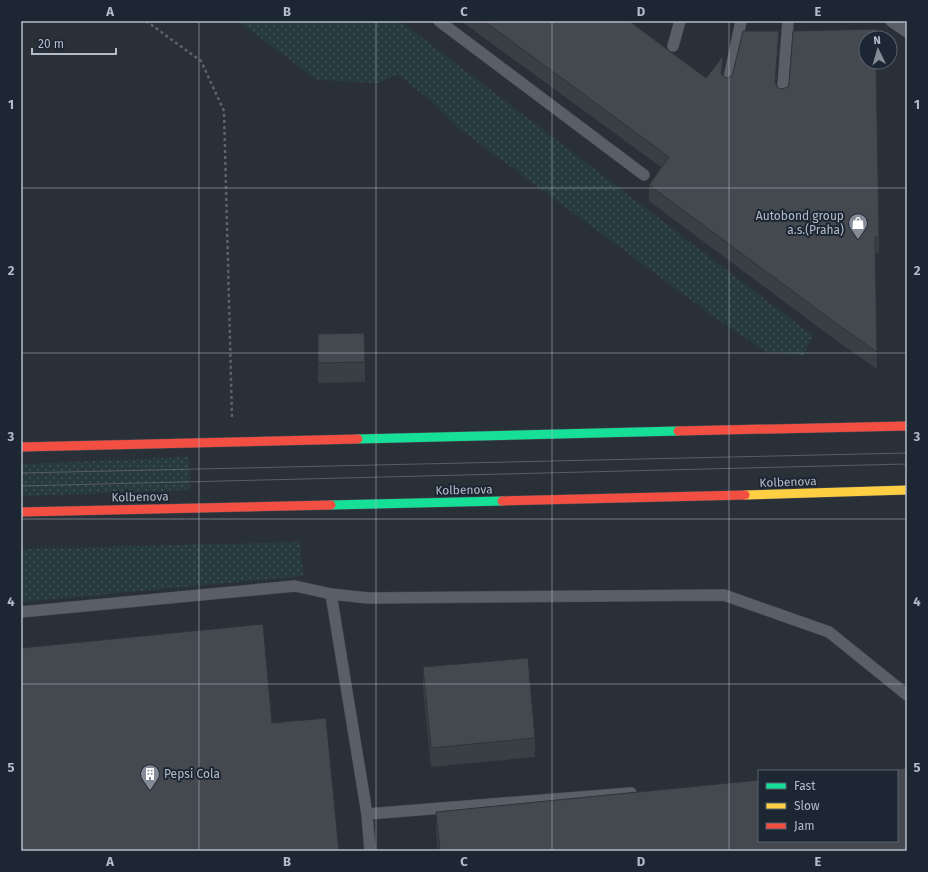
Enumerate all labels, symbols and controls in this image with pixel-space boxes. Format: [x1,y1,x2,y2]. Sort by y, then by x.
text: A [105,4,114,19]
text: B [283,4,291,19]
text: C [460,4,468,19]
text: D [637,4,646,19]
text: E [815,4,822,19]
scale bar [32,30,116,56]
north arrow [858,30,898,70]
text: N [873,34,881,47]
text: 20 m [38,37,64,51]
text: 1 [8,97,14,112]
text: 1 [914,97,920,112]
place label: Autobond group a.s.(Praha) [756,209,844,237]
shop icon: Autobond group a.s.(Praha) [847,212,869,240]
text: 2 [8,263,15,278]
text: 2 [914,263,921,278]
text: 3 [7,429,15,444]
text: 3 [913,429,921,444]
street label: Kolbenova [759,474,817,490]
street label: Kolbenova [435,483,493,497]
street label: Kolbenova [111,490,169,504]
text: 4 [7,594,15,609]
text: 4 [913,594,921,609]
text: 5 [8,760,15,775]
text: 5 [914,760,921,775]
building icon: Pepsi Cola [139,763,161,791]
place label: Pepsi Cola [164,767,220,781]
legend [758,770,898,842]
text: Fast [794,779,816,793]
text: Slow [794,799,820,813]
text: Jam [794,819,814,833]
text: A [105,854,114,869]
text: B [283,854,291,869]
text: C [460,854,468,869]
text: D [637,854,646,869]
text: E [815,854,822,869]

